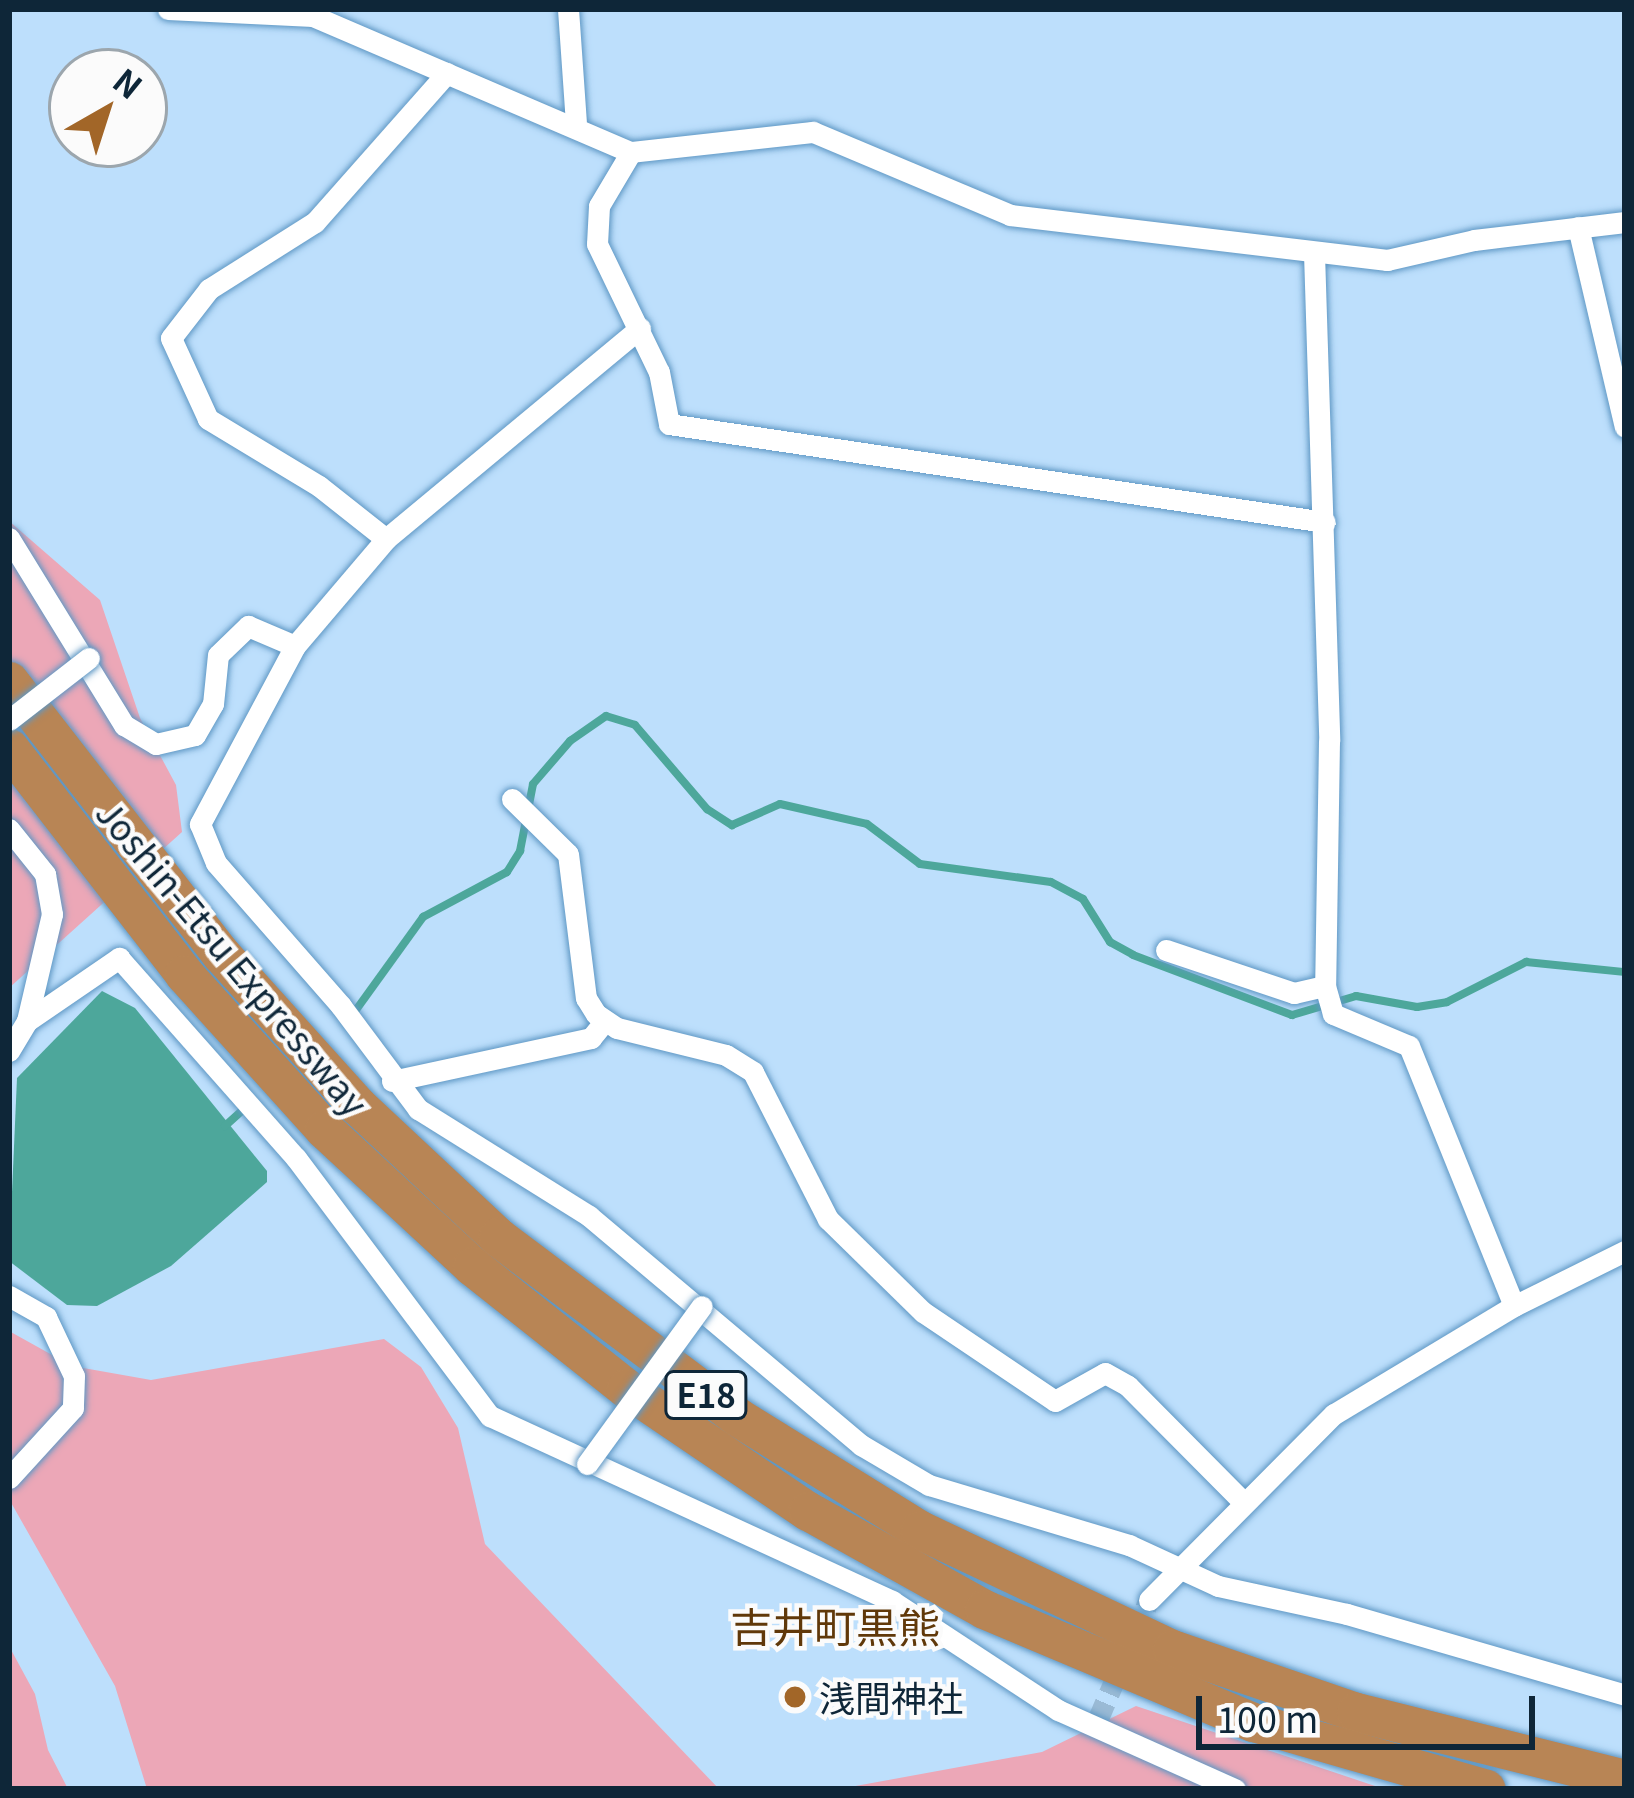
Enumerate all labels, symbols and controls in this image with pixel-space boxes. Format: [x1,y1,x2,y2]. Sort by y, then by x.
north arrow [48,48,168,168]
text: N [104,56,153,109]
street label: Joshin-Etsu Expressway [88,790,378,1124]
road number: E18 [664,1368,748,1422]
district label: 吉井町黒熊 [730,1600,940,1650]
scale bar [1202,1672,1541,1746]
place label: 浅間神社 [819,1675,963,1719]
marker: 浅間神社 [782,1684,808,1710]
text: 100 m [1217,1691,1318,1743]

